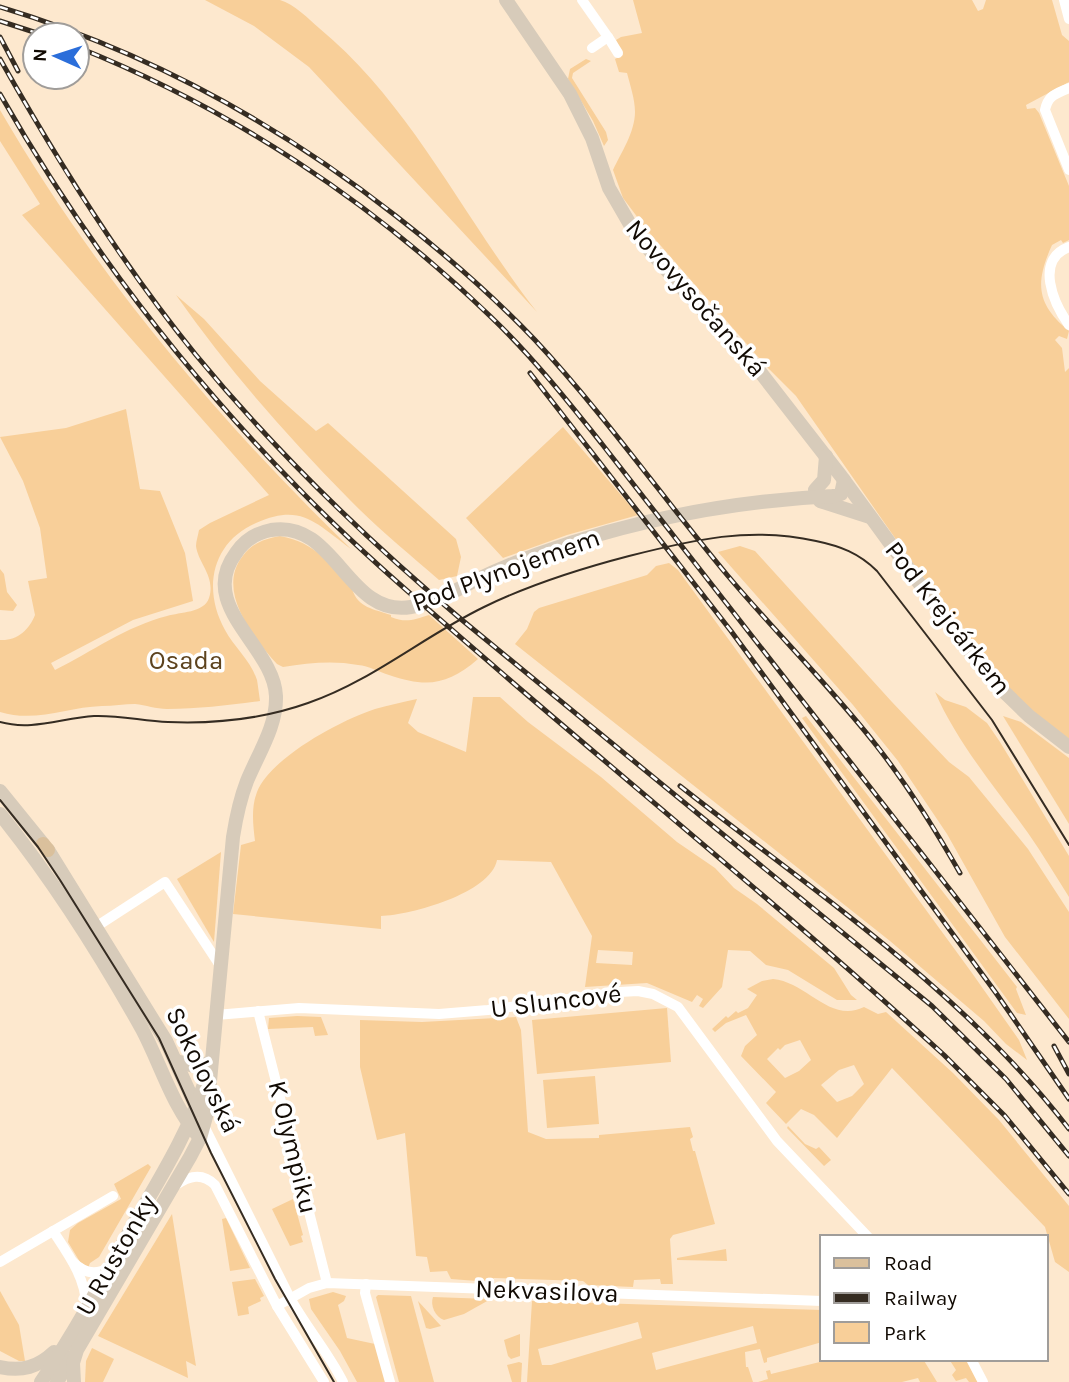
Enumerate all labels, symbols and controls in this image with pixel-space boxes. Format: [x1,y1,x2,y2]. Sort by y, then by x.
north arrow [21,21,91,91]
text: N [29,48,51,63]
street label: Novovysočanská [619,213,773,383]
street label: Pod Plynojemem [408,522,604,618]
street label: Pod Krejcárkem [878,535,1018,701]
park label: Osada [149,645,223,676]
street label: U Sluncové [489,978,623,1024]
street label: Sokolovská [159,1002,247,1138]
street label: K Olympiku [262,1077,324,1217]
street label: U Rustonky [69,1189,163,1321]
legend [820,1235,1048,1361]
text: Road [884,1251,932,1275]
street label: Nekvasilova [475,1273,619,1309]
text: Railway [884,1286,957,1310]
text: Park [884,1321,927,1345]

